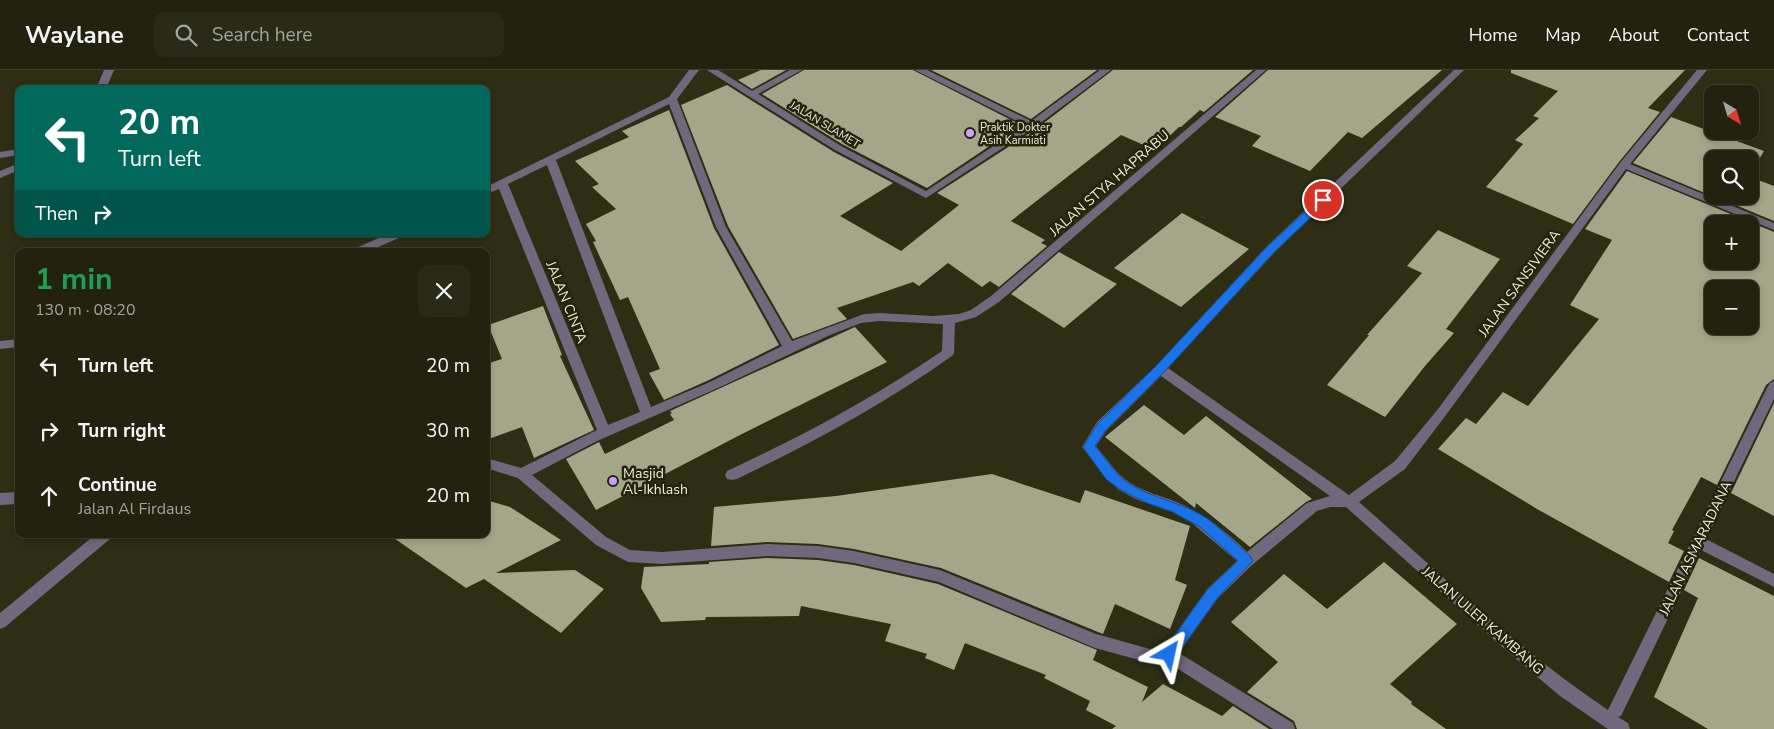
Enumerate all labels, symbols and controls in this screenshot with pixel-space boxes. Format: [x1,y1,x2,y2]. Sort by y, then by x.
search box [154,12,504,57]
text: Waylane [25,19,124,51]
icon: search [172,21,200,49]
text: Search here [212,22,312,48]
text: Home [1469,23,1517,47]
text: Map [1545,23,1581,47]
text: About [1609,23,1659,47]
text: Contact [1687,23,1749,47]
north arrow [1704,85,1759,140]
map controls [1704,85,1759,335]
street label: JALAN SLAMET [786,97,863,151]
text: 20 m [118,99,200,146]
icon: left [35,105,100,170]
place label: Praktik Dokter Asih Karmiati [980,120,1050,148]
street label: JALAN STYA HAPRABU [1045,126,1173,241]
marker: Praktik Dokter Asih Karmiati [964,127,976,139]
text: Turn left [118,144,201,174]
button: search [1704,150,1759,205]
pin [1302,179,1344,221]
icon: arrive [1309,186,1337,214]
icon: right [88,200,116,228]
text: Then [35,201,78,227]
button: + [1704,215,1759,270]
street label: JALAN SANSIVIERA [1473,226,1565,342]
street label: JALAN CINTA [541,257,592,346]
text: 1 min [35,259,113,300]
button: close [418,265,470,317]
button: − [1704,280,1759,335]
text: 130 m · 08:20 [35,299,136,321]
icon: left [35,352,63,380]
text: Turn left [78,353,153,379]
text: 20 m [426,353,470,379]
icon: right [35,417,63,445]
text: Turn right [78,418,165,444]
text: 30 m [426,418,470,444]
place label: Masjid Al-Ikhlash [623,464,688,499]
text: Continue [78,472,157,498]
marker: Masjid Al-Ikhlash [607,475,619,487]
street label: JALAN ASMARADANA [1654,478,1736,620]
icon: ahead [35,482,63,510]
text: 20 m [426,483,470,509]
text: Jalan Al Firdaus [78,498,191,520]
street label: JALAN ULER KAMBANG [1417,561,1548,679]
position arrow [1142,627,1194,679]

